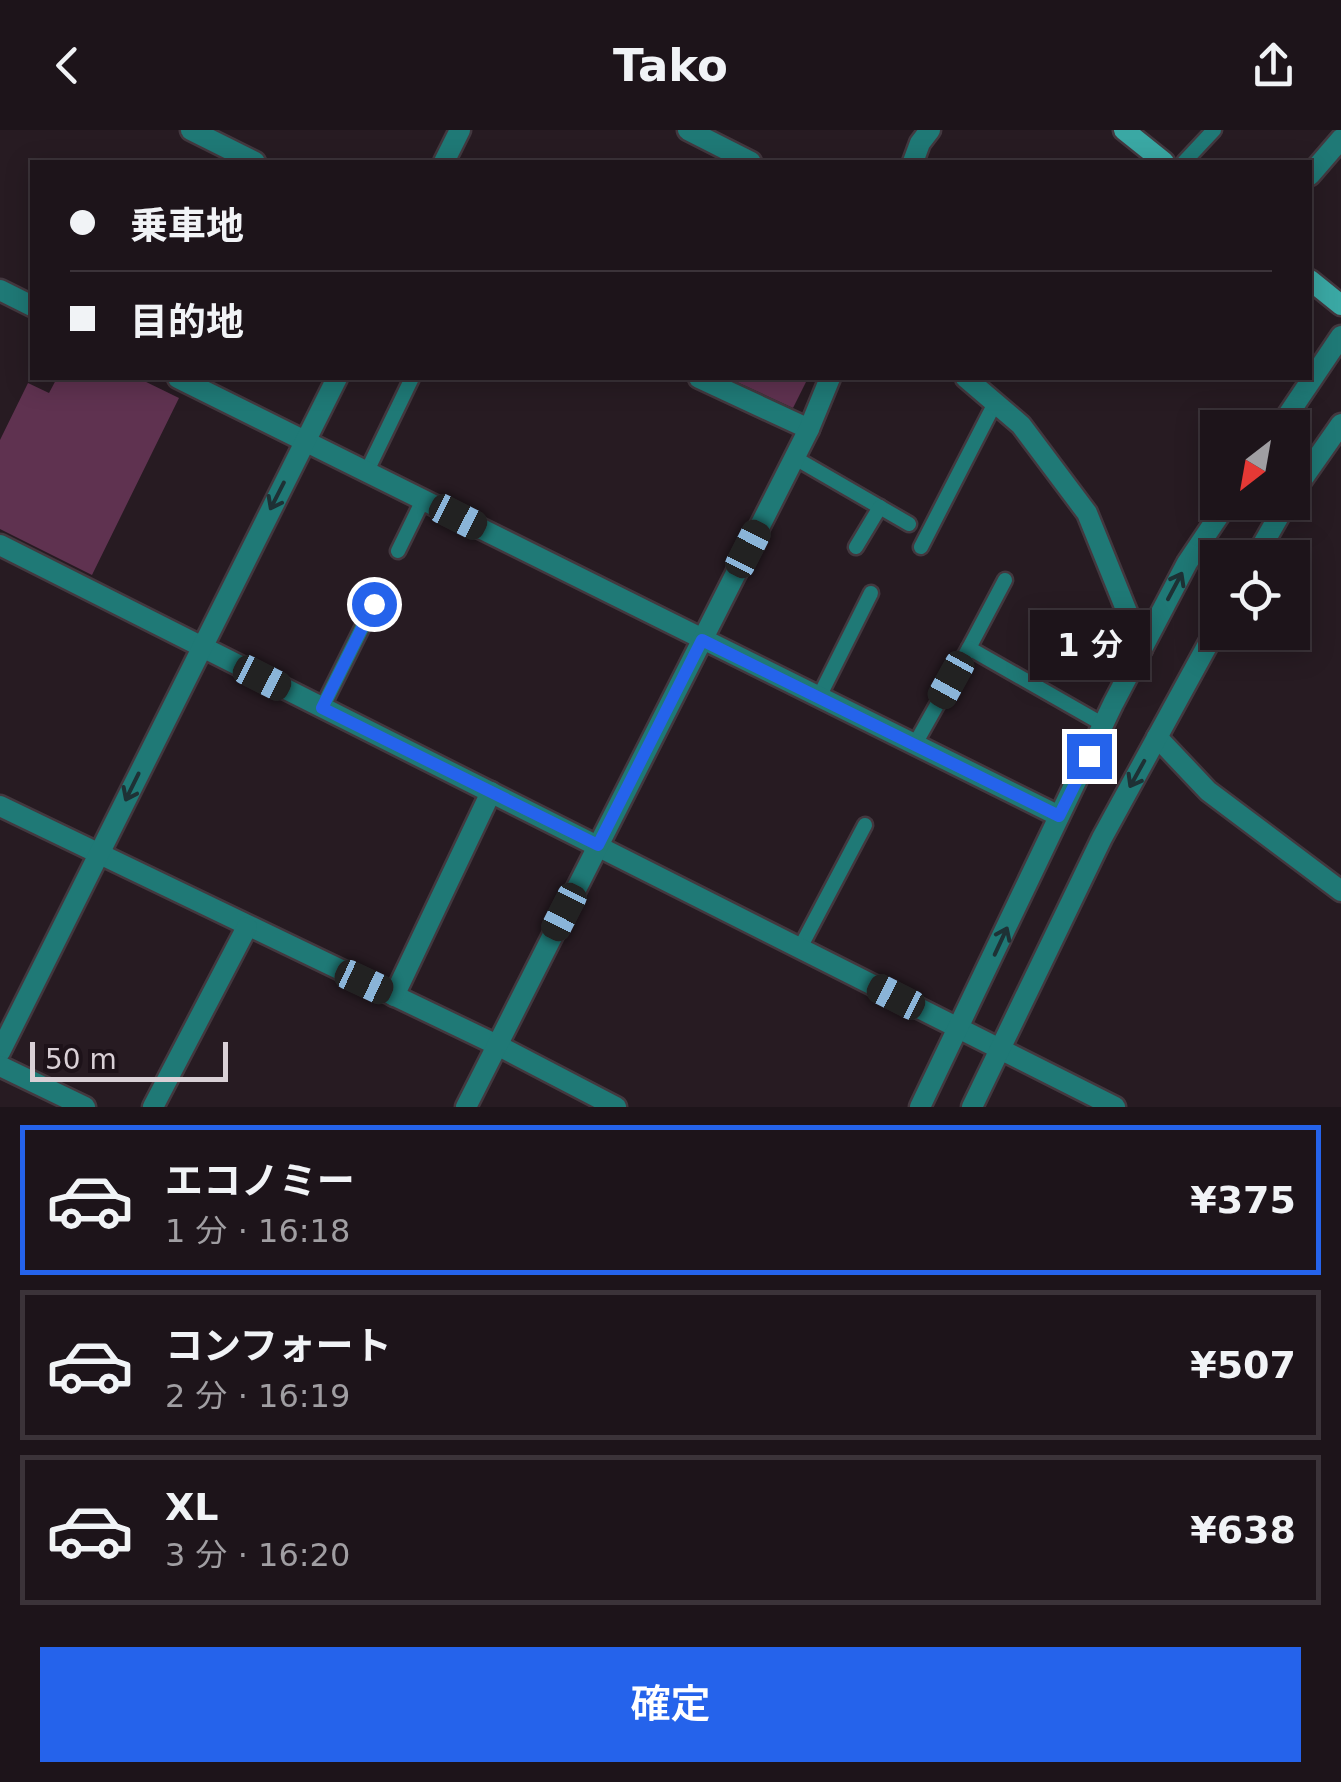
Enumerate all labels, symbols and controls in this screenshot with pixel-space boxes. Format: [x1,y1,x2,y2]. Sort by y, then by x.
icon: back [40,38,95,93]
icon: share [1246,38,1301,93]
text: Tako [613,39,728,92]
text: 乗車地 [130,204,244,248]
text: 目的地 [130,300,244,344]
north arrow [1200,410,1310,520]
map controls [1200,410,1310,650]
one-way arrow [267,480,286,510]
car [424,490,492,544]
car [721,515,775,583]
button: locate [1200,540,1310,650]
one-way arrow [1166,572,1185,602]
route start [352,582,397,627]
callout: 1 分 [1029,611,1149,681]
text: 1 分 [1057,626,1123,664]
car [923,646,979,714]
car [228,651,296,705]
route end [1067,734,1112,779]
one-way arrow [1127,758,1147,788]
one-way arrow [122,771,141,801]
car [537,878,591,946]
one-way arrow [993,927,1012,957]
car [330,956,398,1008]
car [862,970,930,1024]
scale bar [30,1037,228,1081]
text: 50 m [45,1043,117,1076]
icon: car [45,1155,135,1245]
text: エコノミー [165,1159,355,1203]
text: ¥375 [1190,1178,1296,1222]
text: 1 分 · 16:18 [165,1212,350,1250]
icon: car [45,1320,135,1410]
text: コンフォート [165,1324,392,1368]
text: ¥507 [1190,1343,1296,1387]
text: 2 分 · 16:19 [165,1377,350,1415]
icon: car [45,1485,135,1575]
text: XL [165,1485,219,1529]
text: ¥638 [1190,1508,1296,1552]
text: 3 分 · 16:20 [165,1536,350,1574]
button: 確定 [40,1647,1301,1762]

